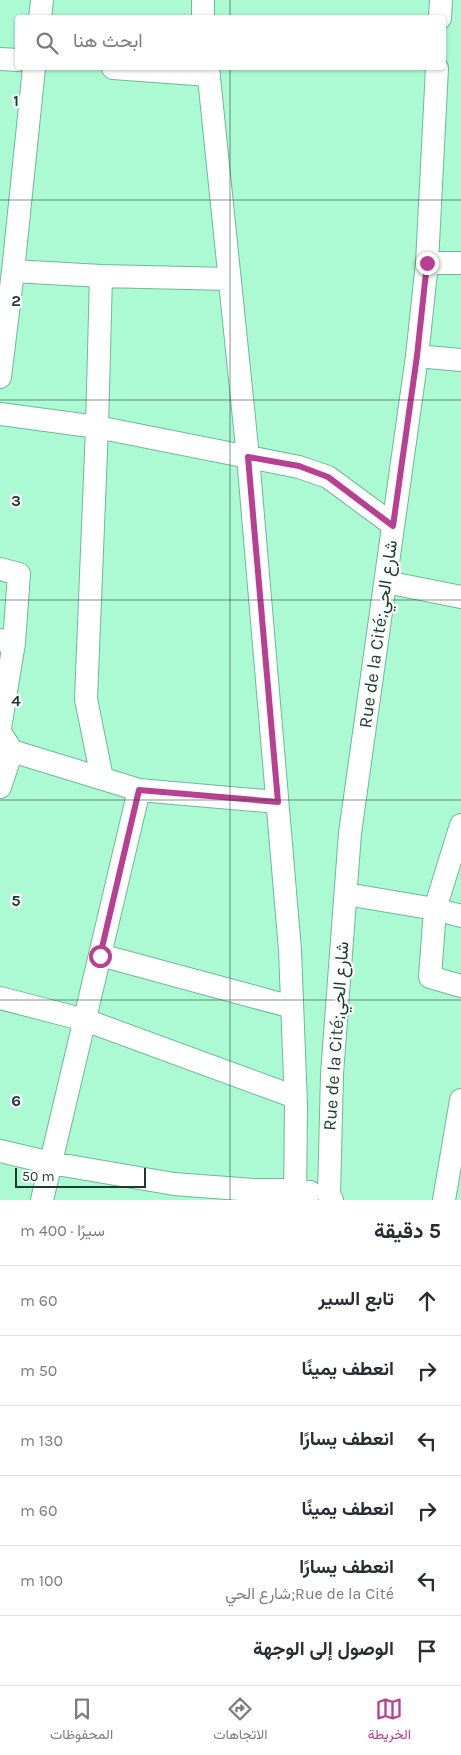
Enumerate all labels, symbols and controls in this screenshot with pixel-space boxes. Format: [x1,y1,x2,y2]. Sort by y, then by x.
search box [15,15,446,70]
icon: search [33,29,61,57]
text: ابحث هنا [73,30,143,52]
text: 1 [13,91,19,110]
route end [416,252,439,275]
text: 2 [11,291,21,310]
text: 3 [11,491,21,510]
street label: Rue de la Cité;شارع الحي [354,539,406,730]
text: 4 [11,691,21,710]
text: 5 [11,891,21,910]
street label: Rue de la Cité;شارع الحي [318,941,358,1132]
route start [89,945,112,968]
text: 6 [11,1091,21,1110]
scale bar [15,1165,146,1188]
text: 50 m [22,1168,55,1185]
text: 5 دقيقة [374,1219,441,1243]
text: سيرًا · 400 m [20,1221,105,1240]
icon: ahead [413,1287,441,1315]
text: تابع السير [318,1288,394,1310]
text: 60 m [20,1291,57,1310]
icon: right [413,1357,441,1385]
text: انعطف يمينًا [302,1358,394,1380]
text: 50 m [20,1361,57,1380]
icon: left [413,1427,441,1455]
text: انعطف يسارًا [299,1428,394,1450]
text: 130 m [20,1431,63,1450]
icon: right [413,1497,441,1525]
text: انعطف يمينًا [302,1498,394,1520]
text: 60 m [20,1501,57,1520]
text: انعطف يسارًا [299,1556,394,1578]
icon: left [413,1567,441,1595]
text: 100 m [20,1571,63,1590]
text: Rue de la Cité;شارع الحي [225,1584,394,1603]
icon: arrive [413,1637,441,1665]
text: الوصول إلى الوجهة [253,1638,394,1660]
tab: المحفوظات [50,1695,113,1747]
tab: الاتجاهات [213,1695,268,1747]
tab: الخريطة [368,1695,411,1747]

